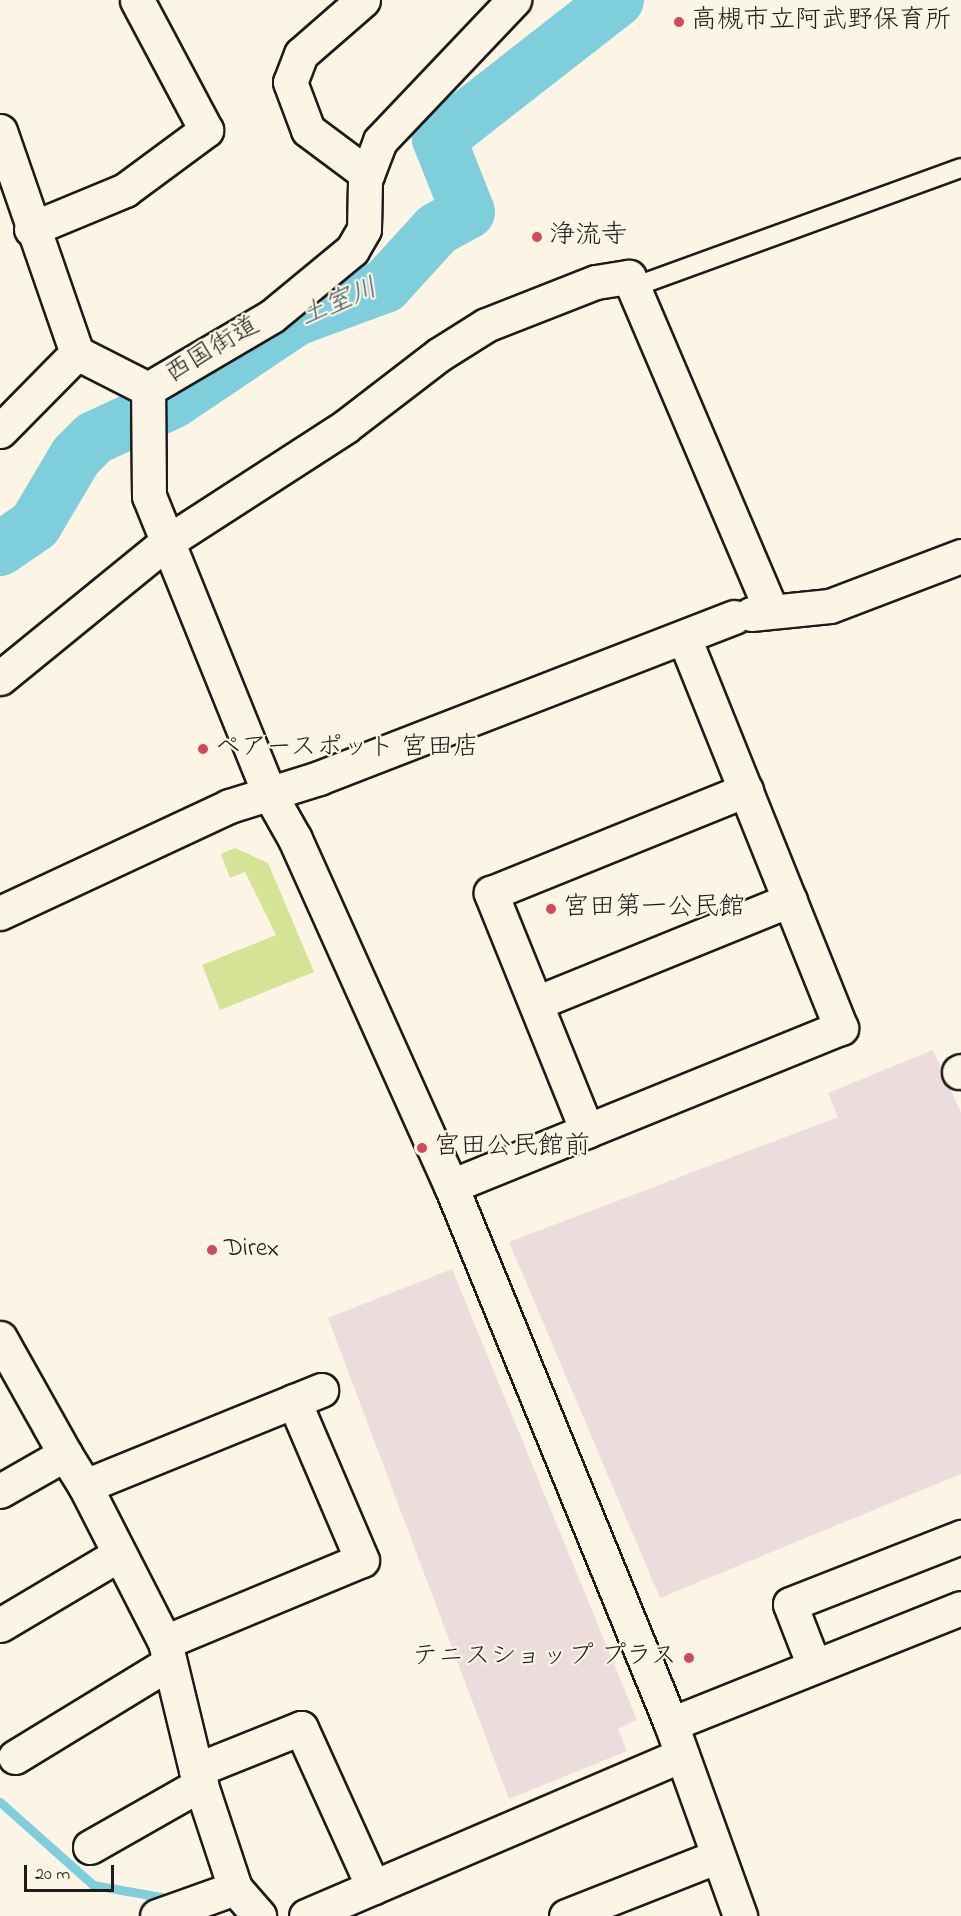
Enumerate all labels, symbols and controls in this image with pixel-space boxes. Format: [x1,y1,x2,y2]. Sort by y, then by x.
place label: 高槻市立阿武野保育所 [691,6,951,38]
marker: 高槻市立阿武野保育所 [672,15,686,29]
place label: 浄流寺 [549,221,627,253]
marker: 浄流寺 [530,230,544,244]
water label: 土室川 [295,272,383,334]
street label: 西国街道 [160,311,266,391]
place label: ペアースポット 宮田店 [215,733,480,765]
marker: ペアースポット 宮田店 [196,742,210,756]
place label: 宮田第一公民館 [563,893,745,925]
marker: 宮田第一公民館 [544,902,558,916]
place label: 宮田公民館前 [434,1132,590,1164]
marker: 宮田公民館前 [415,1141,429,1155]
place label: Direx [224,1234,279,1266]
marker: Direx [205,1243,219,1257]
place label: テニスショップ プラス [411,1642,677,1674]
marker: テニスショップ プラス [682,1651,696,1665]
scale bar [27,1853,117,1891]
text: 20 m [35,1862,70,1888]

